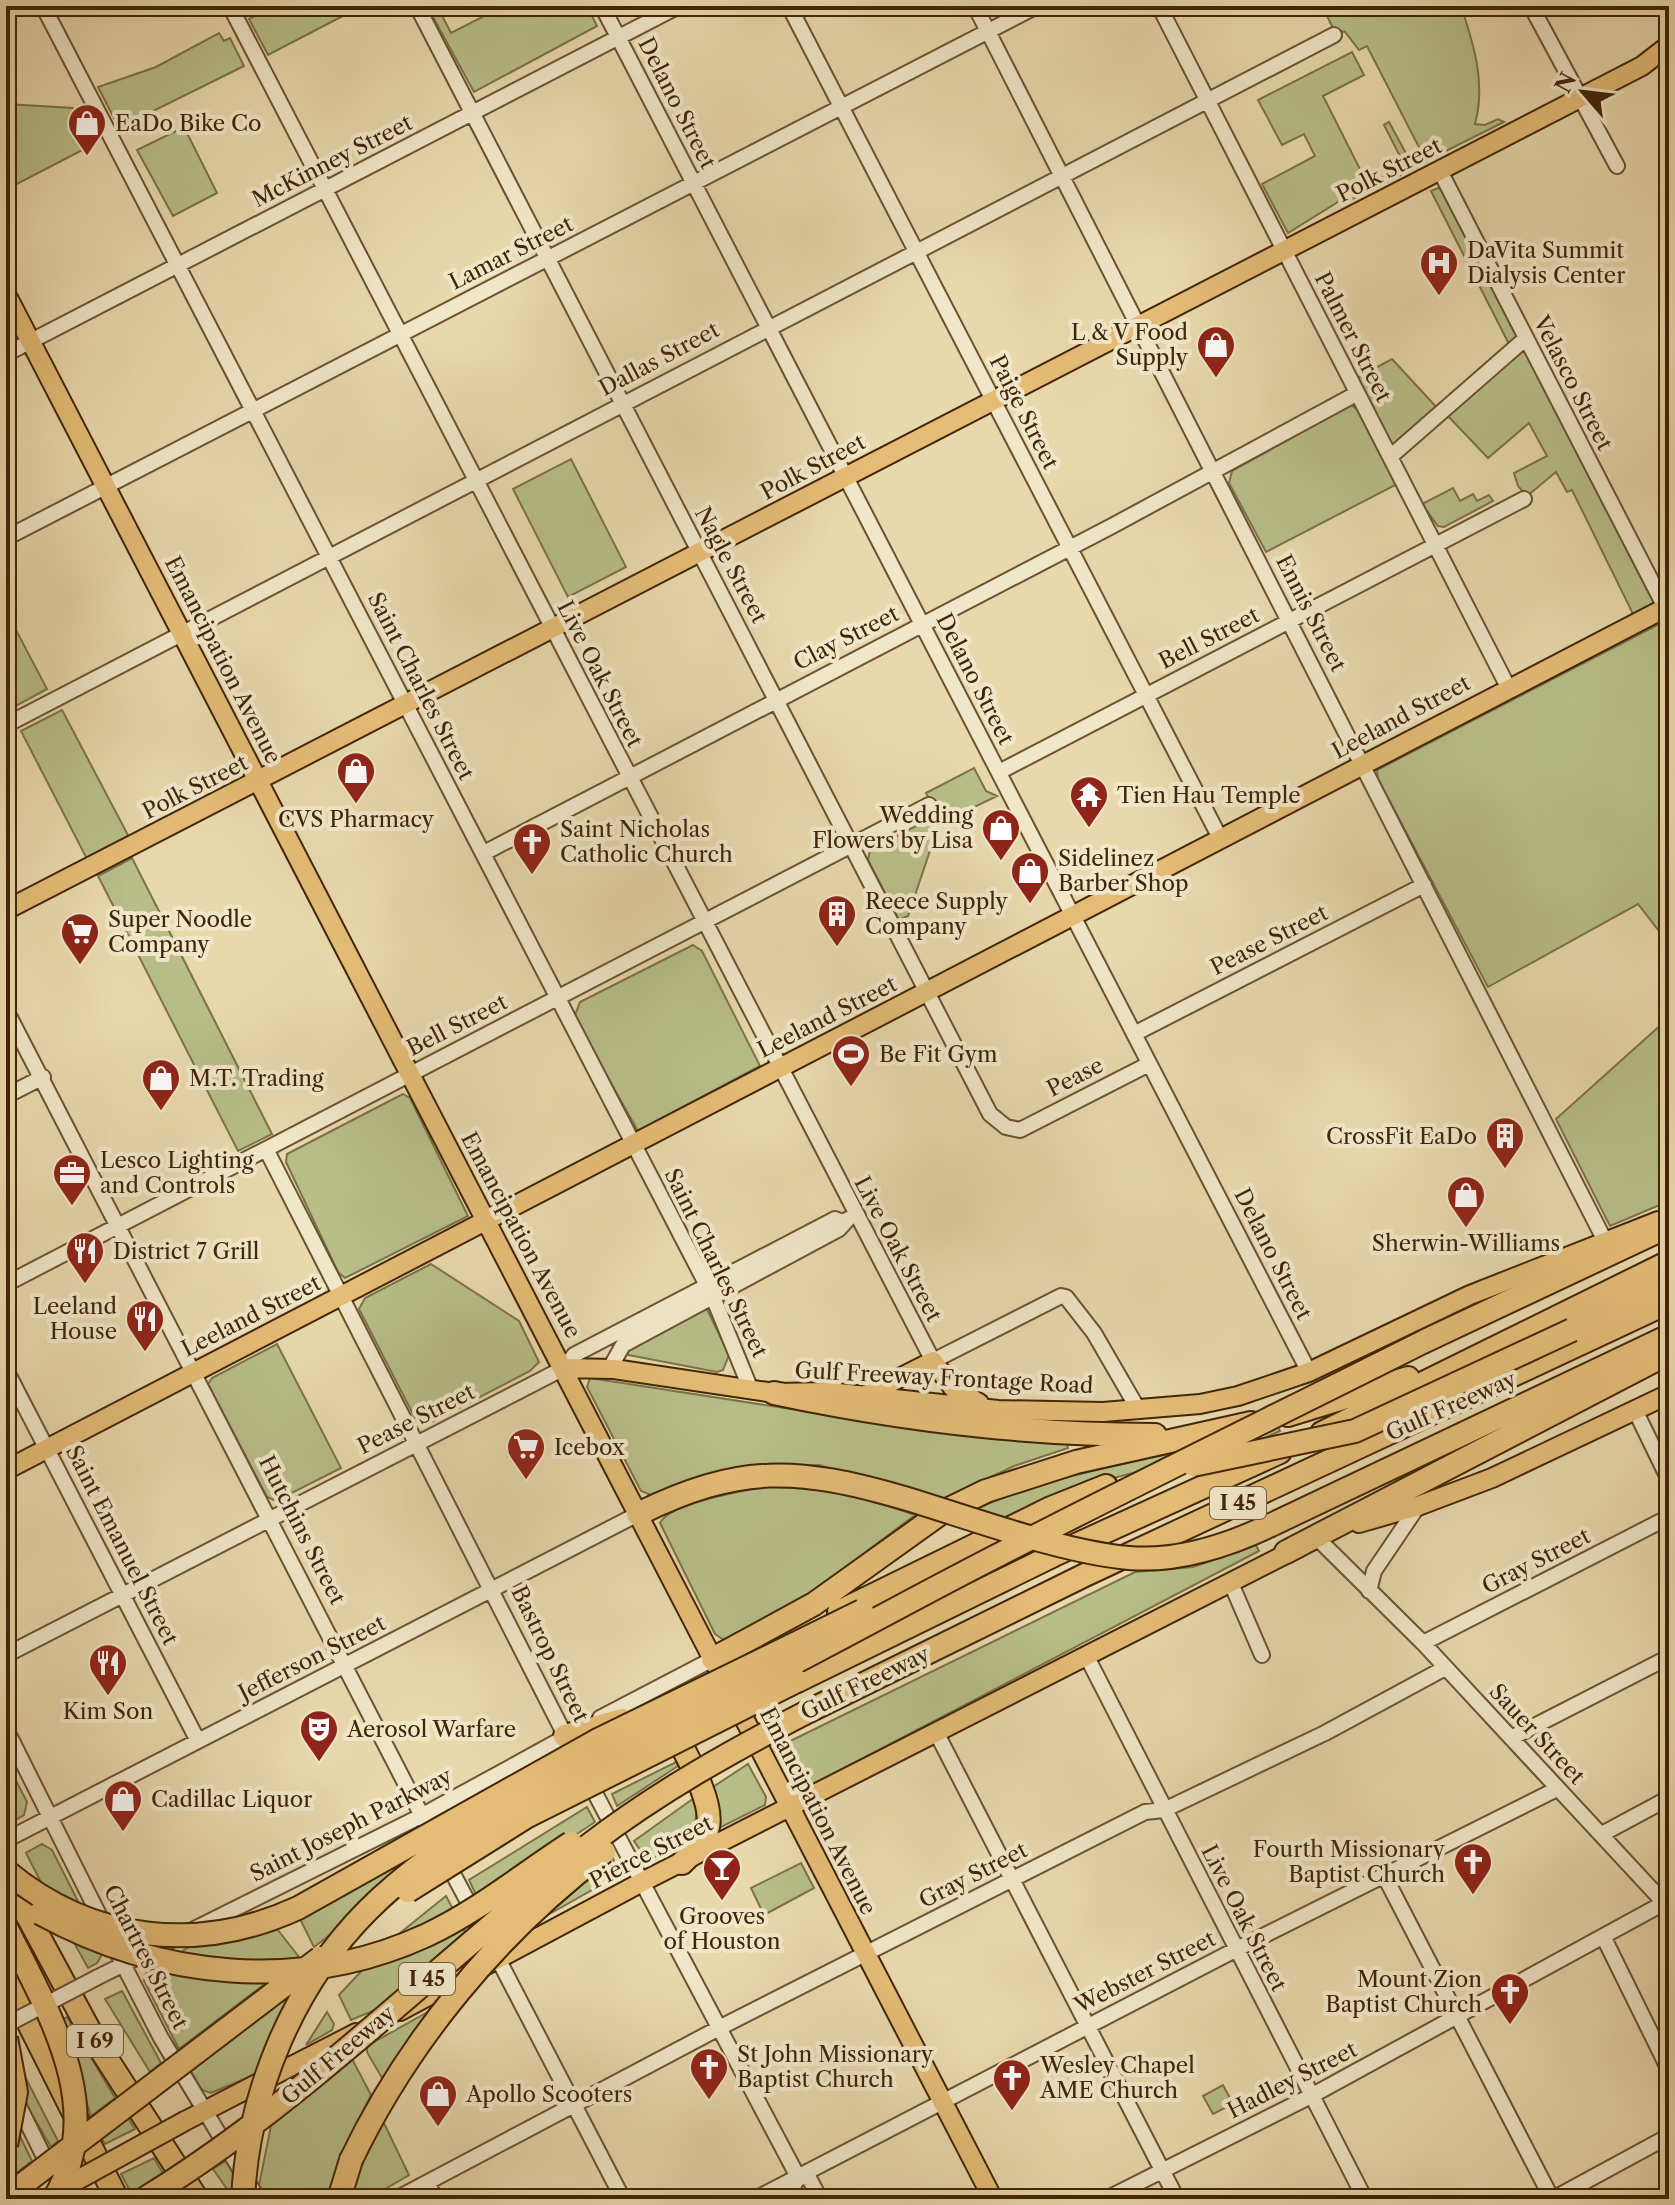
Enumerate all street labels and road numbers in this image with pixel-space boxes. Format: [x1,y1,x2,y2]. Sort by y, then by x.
street label: Delano Street [632,33,722,173]
street label: McKinney Street [247,109,417,213]
street label: Polk Street [1332,132,1446,208]
street label: Lamar Street [445,210,578,296]
street label: Palmer Street [1309,268,1397,407]
street label: Velasco Street [1527,310,1619,455]
street label: Dallas Street [594,316,724,402]
street label: Paige Street [984,350,1064,474]
street label: Polk Street [756,428,870,506]
street label: Nagle Street [689,502,773,628]
street label: Ennis Street [1270,550,1352,676]
street label: Emancipation Avenue [159,552,287,768]
street label: Saint Charles Street [362,588,480,785]
street label: Live Oak Street [551,596,649,752]
street label: Clay Street [789,600,903,676]
street label: Bell Street [1154,601,1264,675]
street label: Delano Street [930,609,1020,749]
street label: Leeland Street [1327,669,1475,765]
street label: Polk Street [138,749,252,825]
street label: Pease Street [1206,899,1332,981]
street label: Leeland Street [753,970,901,1064]
street label: Bell Street [402,988,512,1062]
street label: Pease [1042,1051,1108,1103]
street label: Emancipation Avenue [455,1127,587,1343]
street label: Saint Charles Street [658,1164,774,1362]
street label: Live Oak Street [848,1172,948,1326]
street label: Delano Street [1228,1184,1318,1324]
street label: Leeland Street [177,1269,325,1363]
street label: Gulf Freeway Frontage Road [794,1357,1094,1399]
street label: Gulf Freeway [1382,1365,1521,1447]
street label: Pease Street [353,1378,479,1460]
street label: Saint Emanuel Street [60,1441,184,1650]
street label: Hutchins Street [253,1451,351,1609]
road number: I 45 [1210,1487,1266,1519]
street label: Gray Street [1477,1522,1595,1600]
street label: Bastrop Street [505,1581,595,1727]
street label: Jefferson Street [231,1609,390,1708]
street label: Gulf Freeway [796,1640,934,1726]
street label: Sauer Street [1484,1678,1591,1790]
street label: Emancipation Avenue [754,1703,882,1919]
street label: Saint Joseph Parkway [246,1762,457,1888]
street label: Pierce Street [585,1809,717,1895]
street label: Gray Street [914,1836,1032,1914]
street label: Live Oak Street [1195,1840,1293,1996]
street label: Chartres Street [98,1880,194,2034]
street label: Webster Street [1069,1925,1220,2020]
road number: I 45 [399,1963,455,1995]
street label: Gulf Freeway [276,1999,401,2110]
road number: I 69 [67,2025,123,2057]
street label: Hadley Street [1223,2036,1362,2124]

